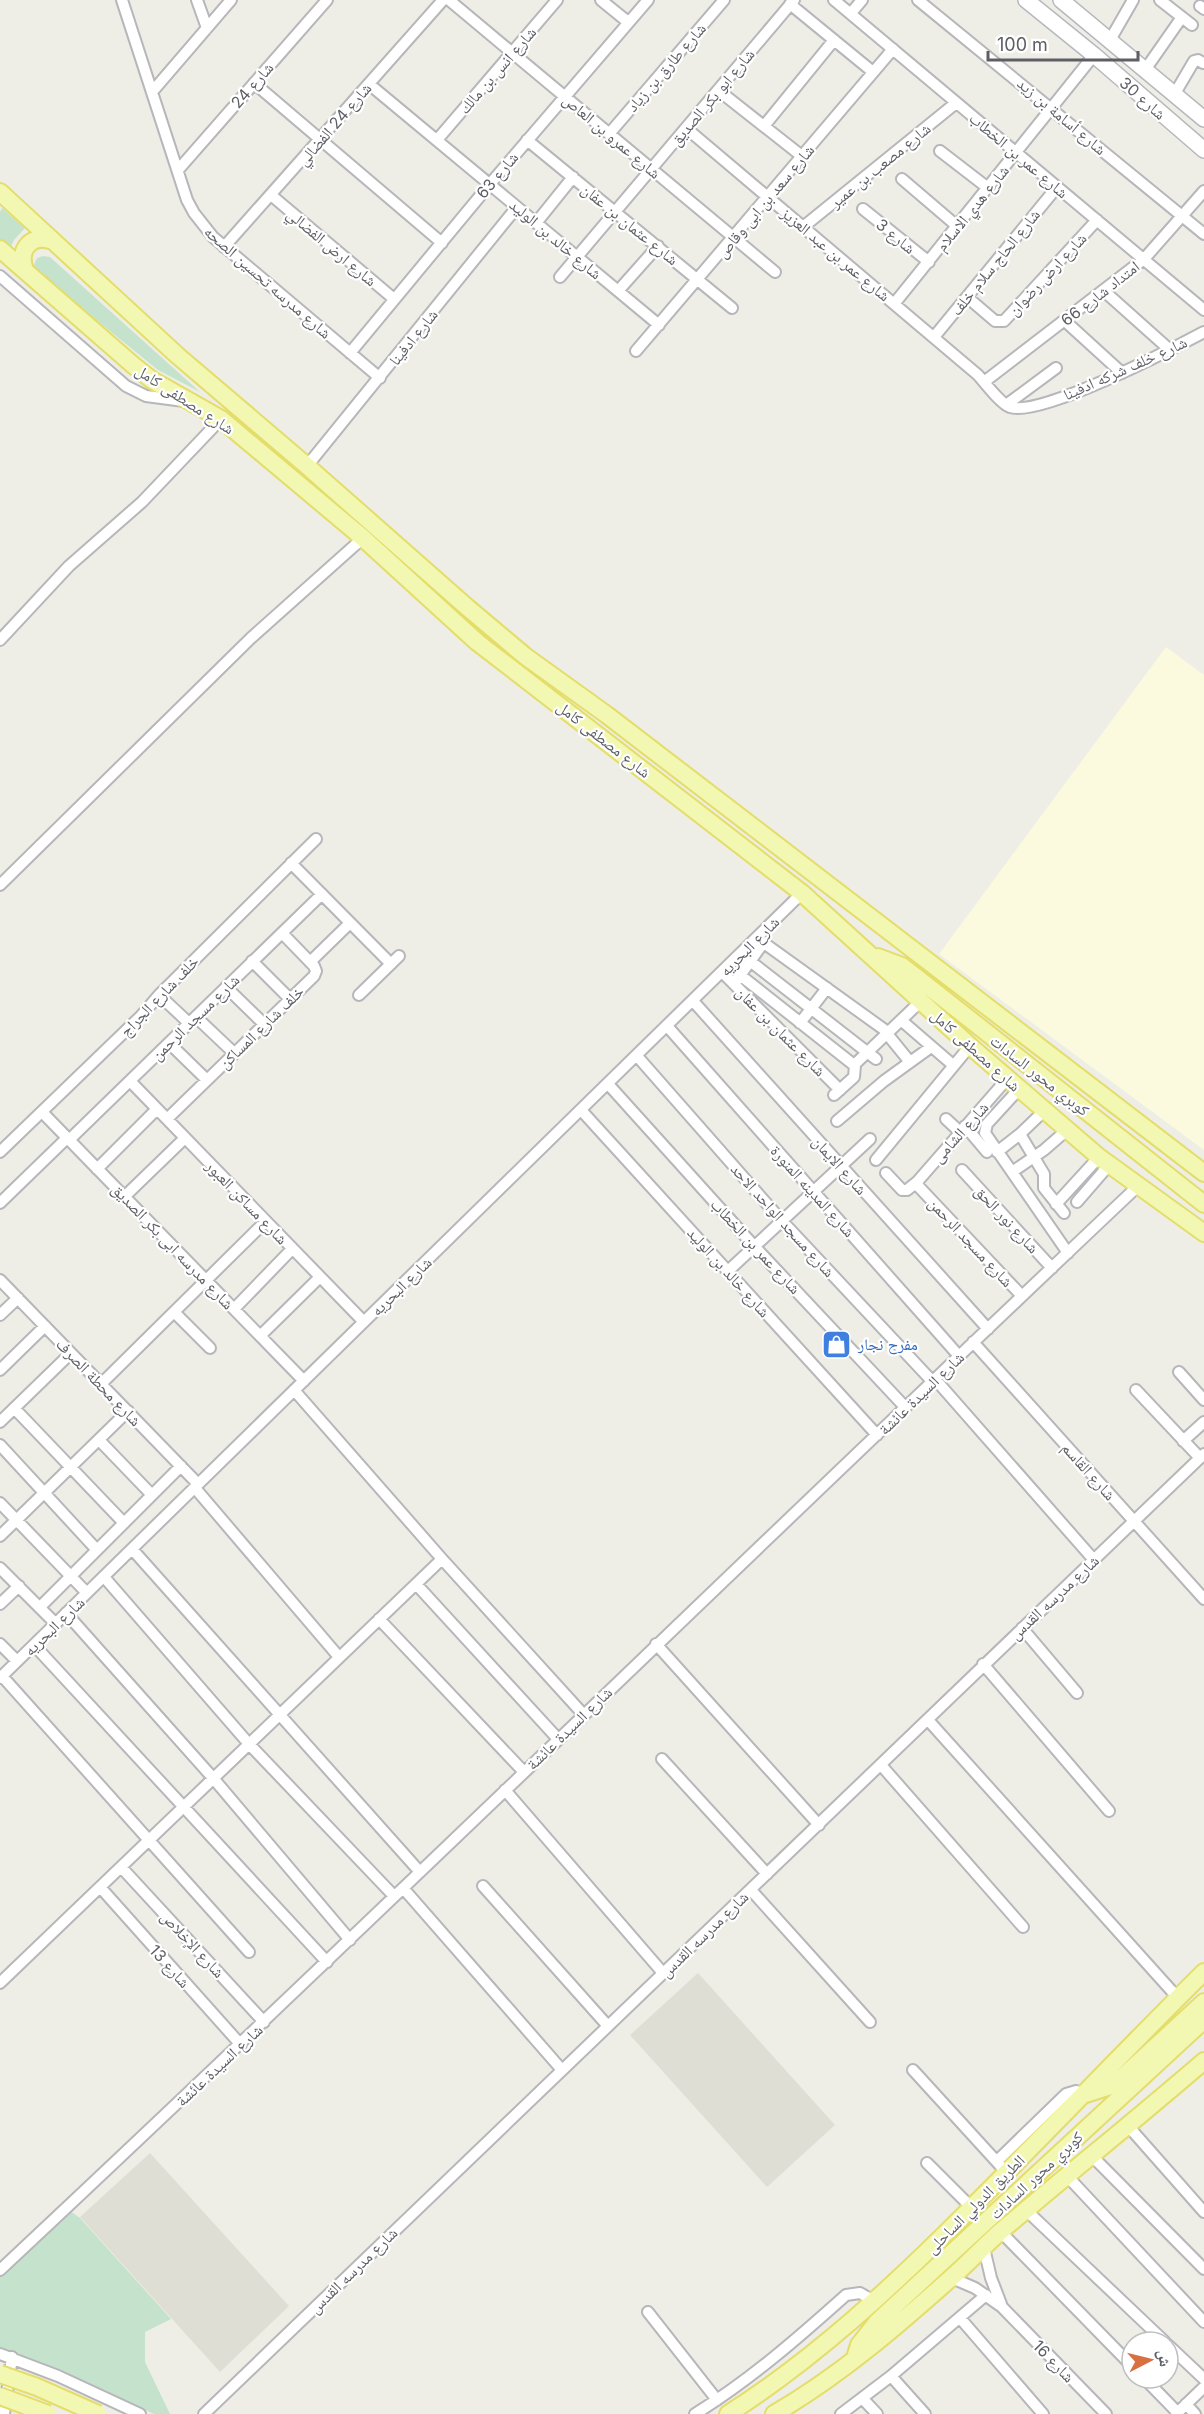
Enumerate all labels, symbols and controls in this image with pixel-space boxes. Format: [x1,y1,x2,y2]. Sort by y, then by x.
street label: شارع طارق بن زياد [622,18,711,116]
street label: شارع انس بن مالك [454,22,541,118]
scale bar [988,24,1138,62]
text: 100 m [997,34,1048,55]
street label: شارع ابو بكر الصديق [666,44,759,150]
street label: شارع 24 [226,58,278,113]
street label: شارع 30 [1115,72,1170,124]
street label: شارع أسامة بن زيد [1013,73,1111,160]
street label: شارع 24 الفضالي [292,78,378,172]
street label: شارع عمرو بن العاص [558,89,665,184]
street label: شارع عمر بن الخطاب [965,108,1073,203]
street label: شارع مصعب بن عمير [825,118,935,213]
street label: شارع سعد بن ابى وقاص [712,140,819,262]
street label: شارع 63 [472,148,523,203]
street label: شارع هدي الاسلام [931,161,1015,257]
street label: شارع عثمان بن عفان [577,179,683,270]
street label: شارع خالد بن الوليد [505,195,606,284]
street label: شارع عمر بن عبد العزيز [776,202,894,306]
street label: شارع ارض الفضالي [281,204,381,293]
street label: شارع الحاج سلام خلف [946,205,1045,320]
street label: شارع 3 [872,214,920,259]
street label: شارع مدرسه تحسين الصحه [200,221,336,343]
street label: شارع ارض رضوان [1003,228,1091,320]
street label: امتداد شارع 66 [1057,256,1144,331]
street label: شارع ادفينا [384,305,442,370]
street label: شارع خلف شركه ادفينا [1060,332,1190,405]
street label: شارع مصطفى كامل [131,360,238,439]
street label: شارع مصطفى كامل [552,696,655,783]
street label: شارع البحريه [715,912,784,981]
street label: خلف شارع الجراج [115,951,203,1041]
street label: شارع مسجد الرحمن [147,970,244,1065]
street label: خلف شارع المساكن [214,981,309,1073]
street label: شارع عثمان بن عفان [731,982,830,1081]
street label: شارع مصطفى كامل [926,1004,1025,1096]
street label: كوبري محور السادات [985,1030,1094,1122]
street label: شارع الشامى [927,1097,993,1167]
street label: شارع الايمان [808,1131,872,1199]
street label: شارع المدينه المنورة [766,1141,860,1242]
street label: شارع مساكن العبور [200,1155,292,1249]
street label: شارع مسجد الواحد الاحد [726,1159,839,1282]
street label: شارع مدرسه ابى بكر الصديق [107,1179,238,1314]
street label: شارع نور الحق [970,1181,1044,1258]
street label: شارع مسجد الرحمن [924,1193,1018,1292]
street label: شارع عمر بن الخطاب [706,1194,805,1299]
street label: شارع خالد بن الوليد [683,1223,775,1322]
street label: شارع البحريه [366,1252,436,1321]
shop icon: مفرح نجار [821,1328,853,1360]
street label: شارع محطة الصرف [51,1334,146,1431]
place label: مفرح نجار [857,1334,918,1355]
street label: شارع السيدة عائشة [874,1347,969,1440]
street label: شارع القاسم [1057,1438,1120,1505]
street label: شارع مدرسه القدس [1005,1550,1104,1644]
street label: شارع البحريه [19,1592,89,1661]
street label: شارع السيدة عائشة [522,1682,617,1775]
street label: شارع مدرسه القدس [656,1887,753,1982]
street label: شارع الإخلاص [156,1906,229,1982]
street label: شارع 13 [145,1940,195,1992]
street label: شارع السيدة عائشة [171,2020,267,2111]
street label: كوبري محور السادات [985,2126,1089,2226]
street label: الطريق الدولي الساحلى [921,2150,1031,2260]
street label: شارع مدرسه القدس [305,2223,402,2318]
north arrow [1120,2330,1180,2390]
street label: شارع 16 [1028,2336,1079,2387]
text: ش [1154,2349,1176,2368]

